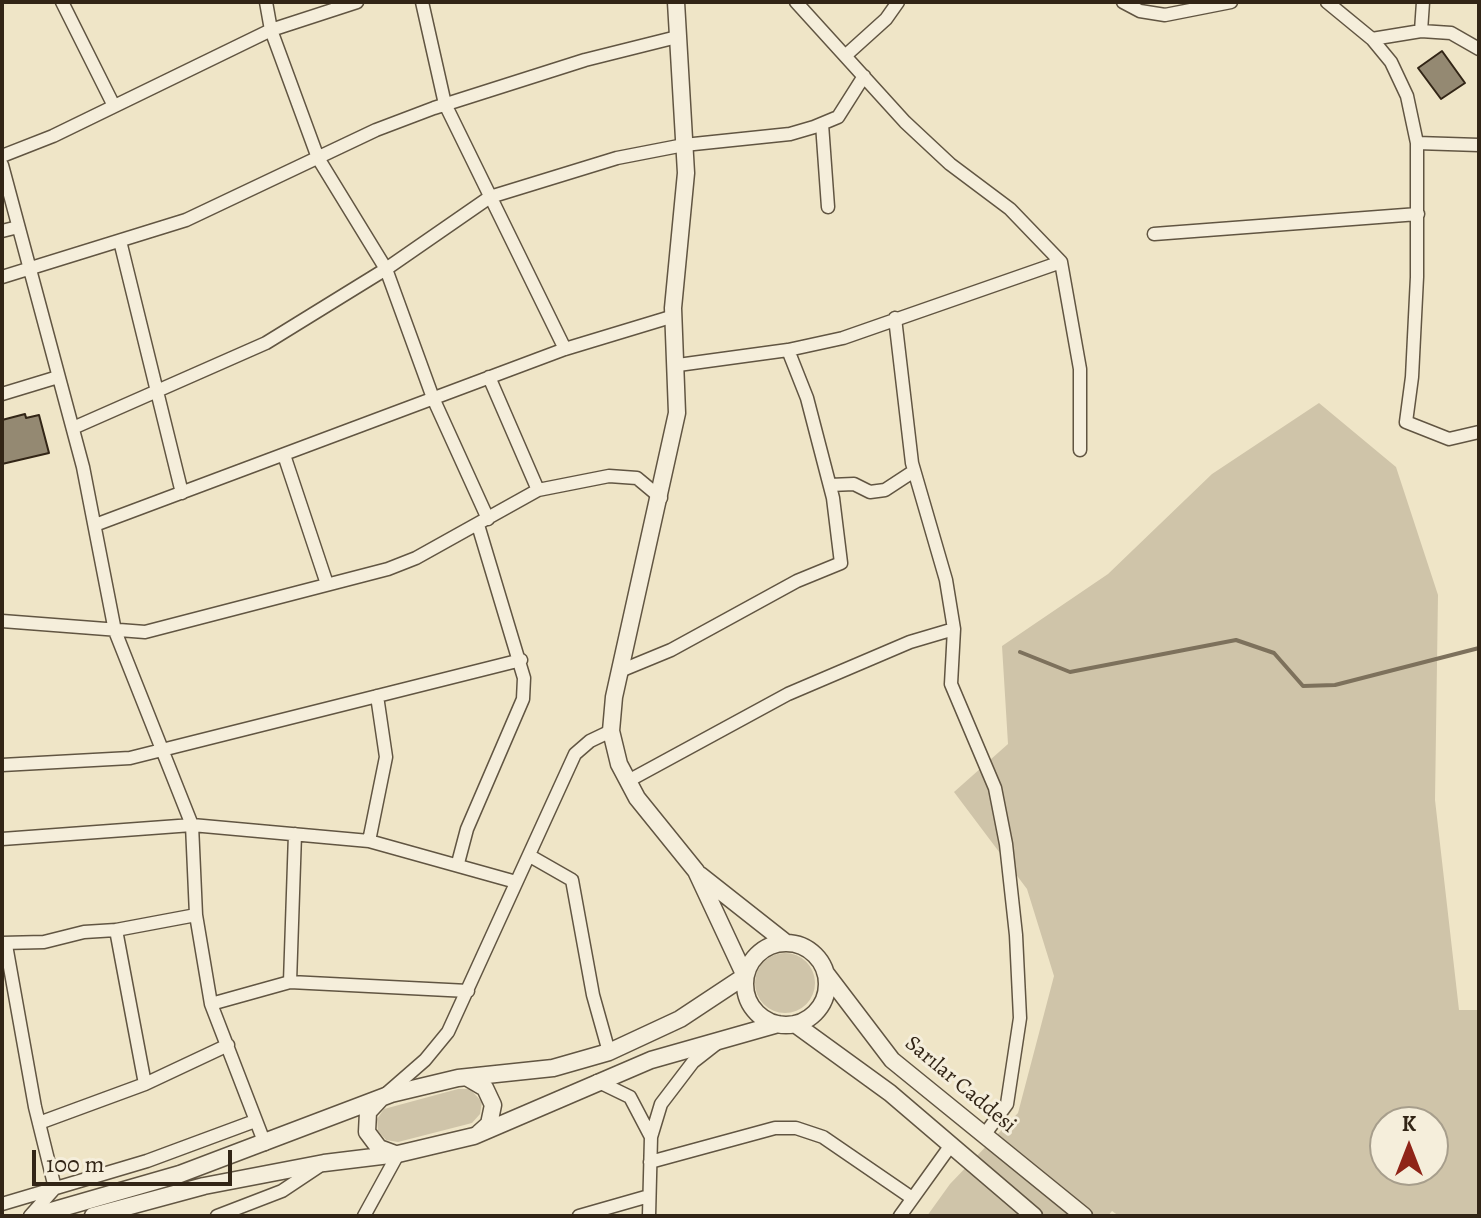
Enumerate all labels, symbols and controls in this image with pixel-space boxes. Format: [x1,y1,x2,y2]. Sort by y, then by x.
street label: Sarılar Caddesi [899,1031,1021,1139]
north arrow [1369,1106,1449,1186]
text: K [1402,1109,1416,1139]
scale bar [36,1134,236,1184]
text: 100 m [46,1148,105,1180]

